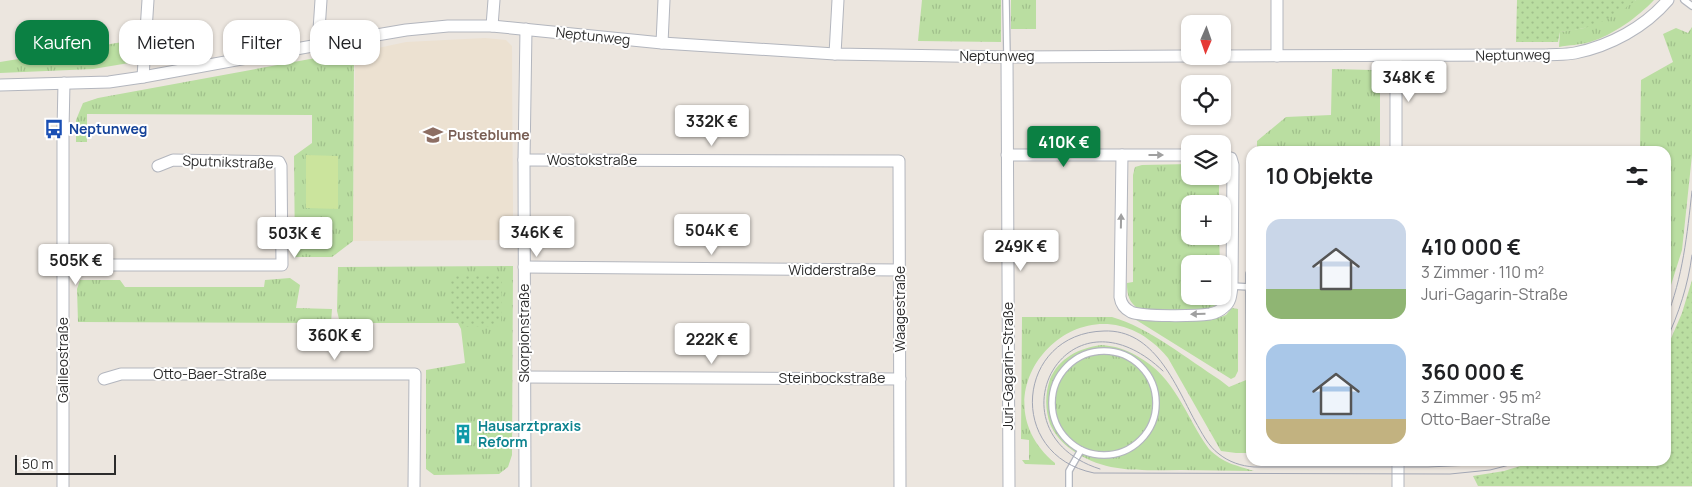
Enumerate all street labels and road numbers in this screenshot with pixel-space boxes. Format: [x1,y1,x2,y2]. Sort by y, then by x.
street label: Neptunweg [555,22,631,49]
street label: Neptunweg [1475,44,1551,65]
street label: Neptunweg [959,46,1035,65]
street label: Sputnikstraße [182,150,274,173]
street label: Wostokstraße [547,150,637,169]
street label: Widderstraße [788,260,876,279]
street label: Waagestraße [890,266,909,352]
street label: Skorpionstraße [514,284,533,382]
street label: Juri-Gagarin-Straße [998,302,1017,430]
street label: Galileostraße [53,317,72,403]
street label: Otto-Baer-Straße [153,364,267,383]
street label: Steinbockstraße [779,368,885,387]

